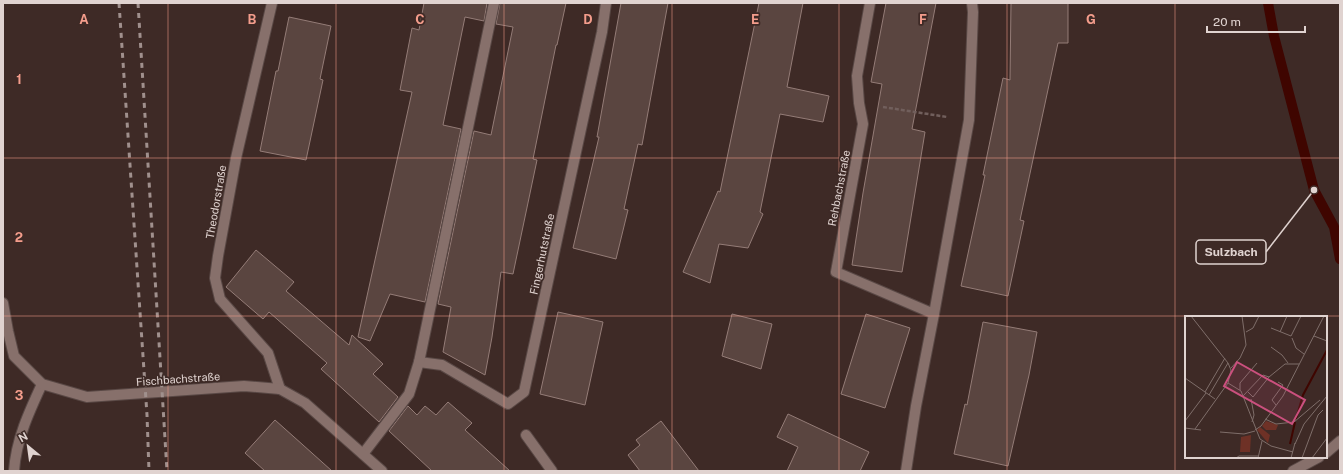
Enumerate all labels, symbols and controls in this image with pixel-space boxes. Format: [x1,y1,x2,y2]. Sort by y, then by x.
scale bar [1207,8,1305,34]
text: A [79,12,89,27]
text: B [248,12,257,27]
text: C [415,12,425,27]
text: D [583,12,593,27]
text: E [751,12,759,27]
text: F [919,12,927,27]
text: G [1086,12,1096,27]
text: 20 m [1213,15,1241,29]
text: 1 [16,72,22,87]
street label: Rehbachstraße [826,149,852,227]
street label: Theodorstraße [204,164,228,240]
street label: Fingerhutstraße [528,212,556,296]
text: 2 [15,230,23,245]
callout: Sulzbach [1196,240,1266,264]
text: Sulzbach [1204,245,1258,259]
inset map [1185,316,1327,458]
street label: Fischbachstraße [135,370,221,388]
text: 3 [15,388,24,403]
north arrow [8,426,48,466]
text: N [16,430,30,445]

